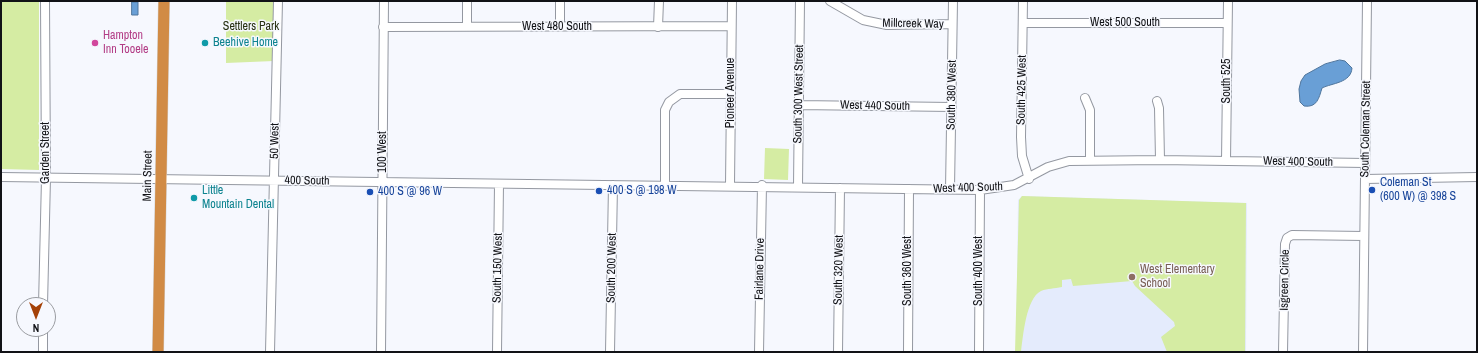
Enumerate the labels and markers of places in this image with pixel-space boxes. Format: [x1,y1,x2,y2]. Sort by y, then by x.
place label: Hampton Inn Tooele [103,29,148,57]
place label: Beehive Home [213,36,278,50]
marker: Hampton Inn Tooele [90,38,100,48]
marker: Beehive Home [200,38,210,48]
place label: Coleman St (600 W) @ 398 S [1380,176,1456,204]
place label: Little Mountain Dental [202,184,274,212]
place label: 400 S @ 198 W [607,184,677,198]
place label: 400 S @ 96 W [378,185,442,199]
marker: Coleman St (600 W) @ 398 S [1367,185,1377,195]
marker: 400 S @ 198 W [594,186,604,196]
marker: 400 S @ 96 W [365,187,375,197]
marker: Little Mountain Dental [189,193,199,203]
place label: West Elementary School [1140,263,1215,291]
marker: West Elementary School [1127,272,1137,282]

